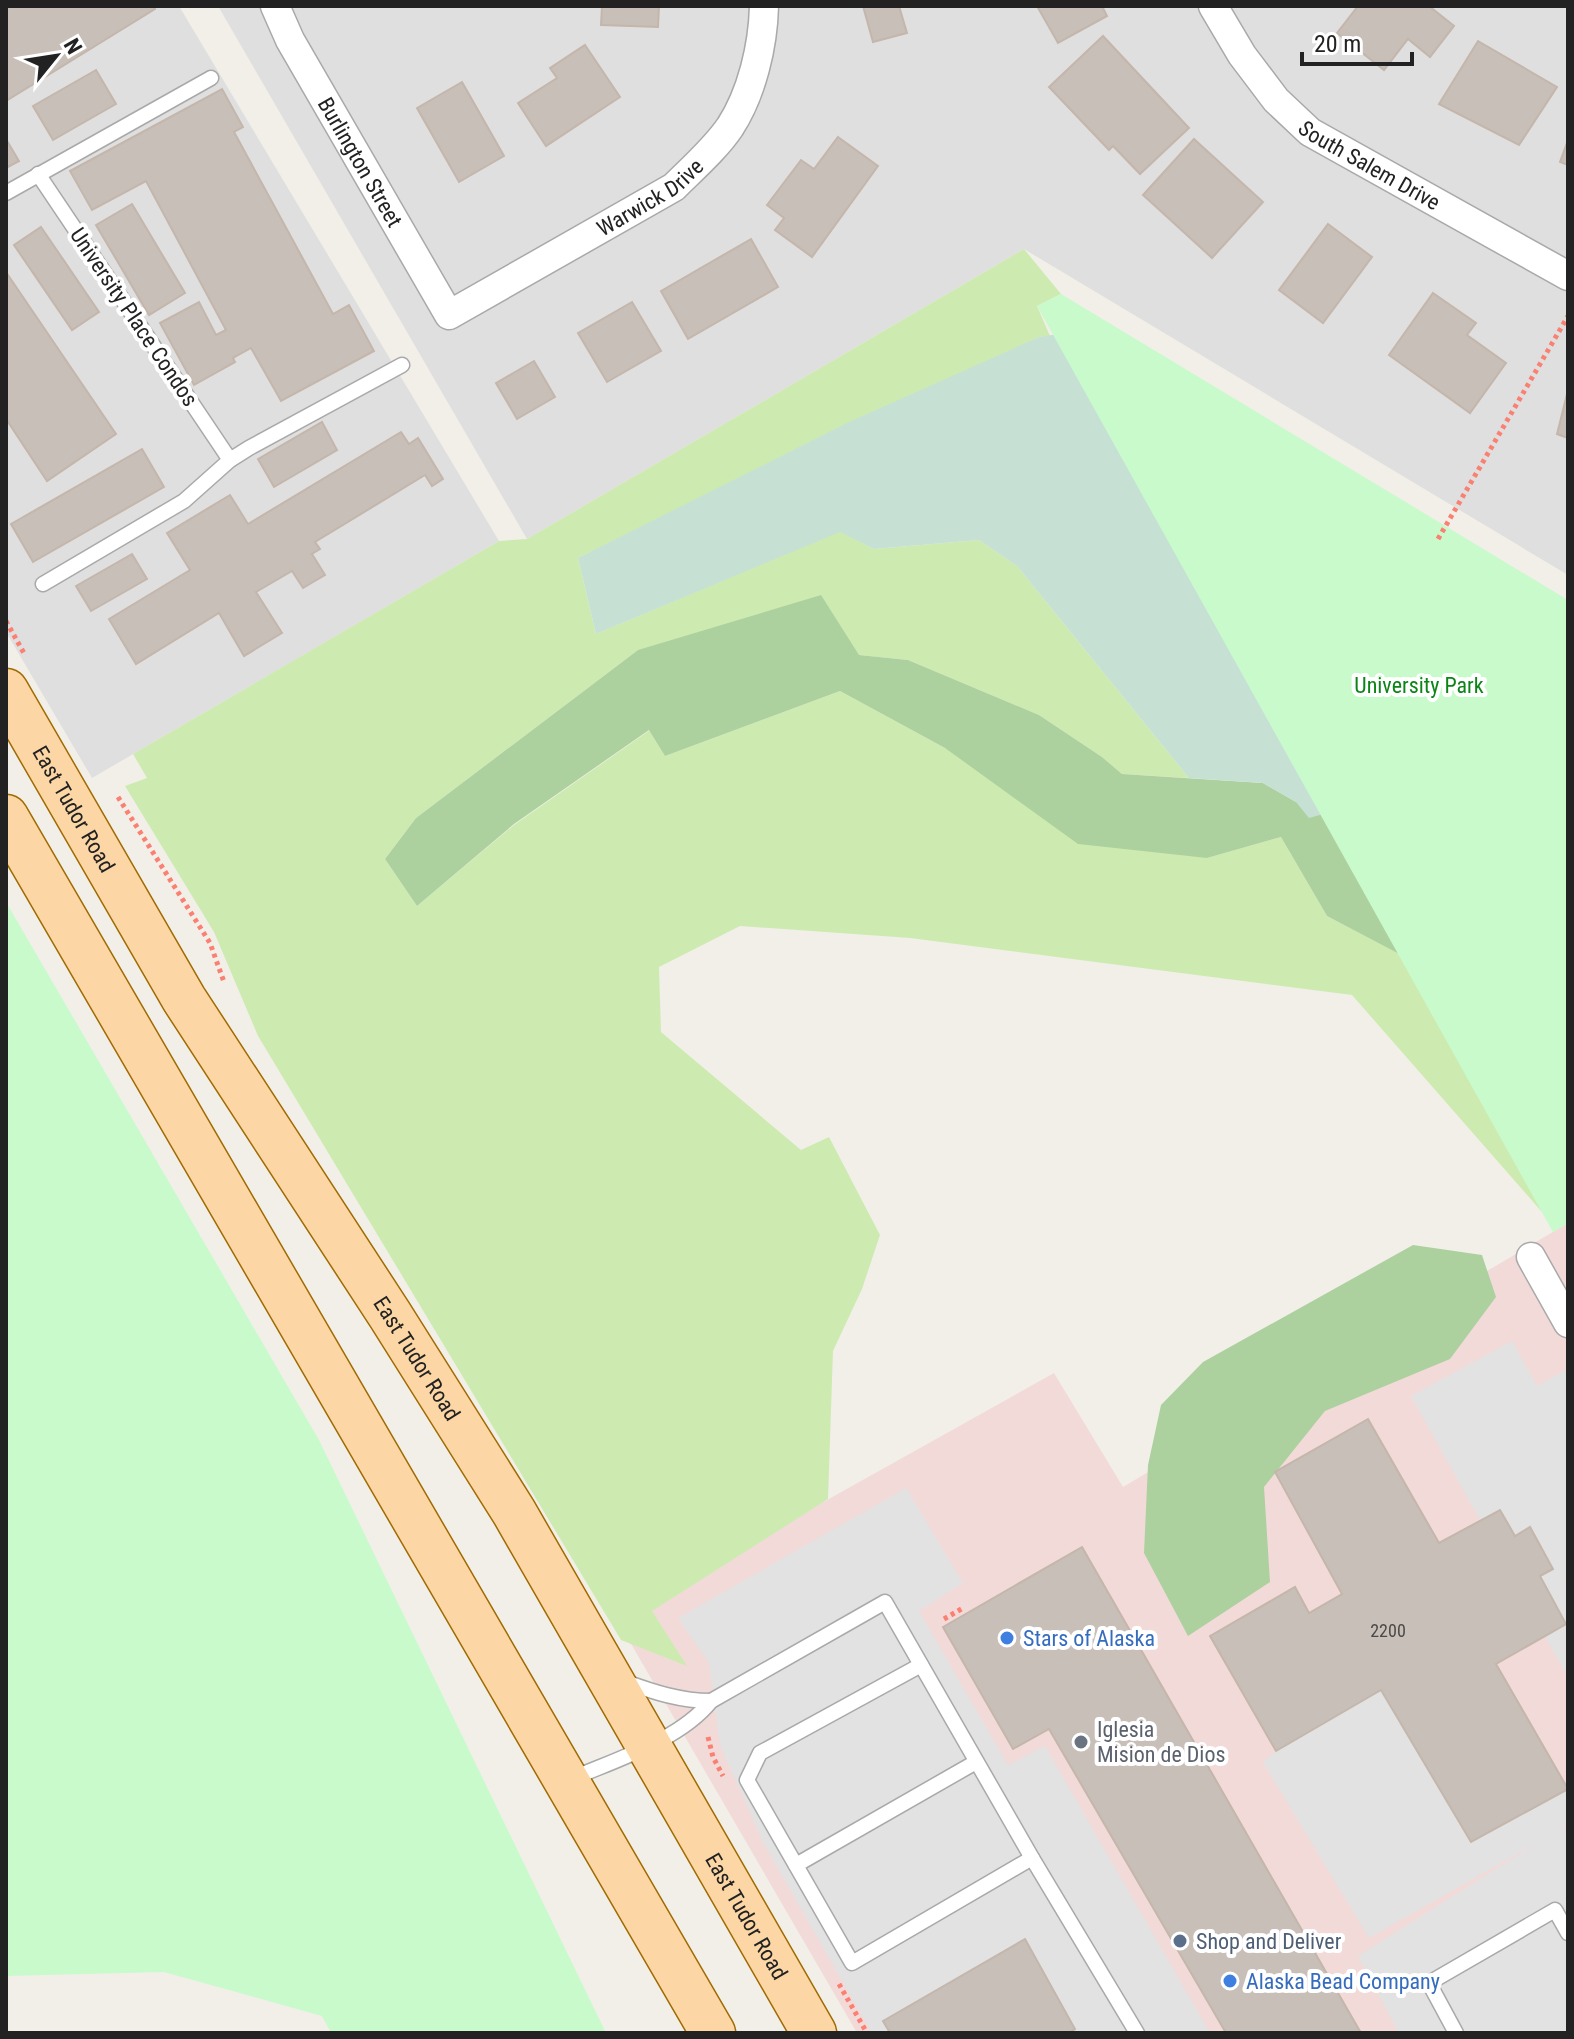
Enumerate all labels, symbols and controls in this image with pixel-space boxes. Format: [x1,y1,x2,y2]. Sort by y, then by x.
north arrow [16,16,96,96]
scale bar [1302,16,1412,66]
text: 20 m [1314,30,1361,58]
text: N [59,34,87,58]
street label: Burlington Street [313,93,408,231]
street label: South Salem Drive [1293,115,1445,215]
street label: Warwick Drive [592,153,708,241]
street label: University Place Condos [65,223,203,411]
park label: University Park [1354,673,1484,698]
street label: East Tudor Road [28,741,120,876]
street label: East Tudor Road [369,1292,466,1425]
house number: 2200 [1370,1620,1406,1641]
place label: Stars of Alaska [1023,1626,1155,1651]
marker: Stars of Alaska [998,1629,1016,1647]
place label: Iglesia Mision de Dios [1097,1717,1225,1767]
marker: Iglesia Mision de Dios [1072,1733,1090,1751]
street label: East Tudor Road [700,1848,793,1984]
place label: Shop and Deliver [1196,1929,1342,1954]
marker: Shop and Deliver [1171,1932,1189,1950]
place label: Alaska Bead Company [1246,1969,1440,1994]
marker: Alaska Bead Company [1221,1972,1239,1990]

